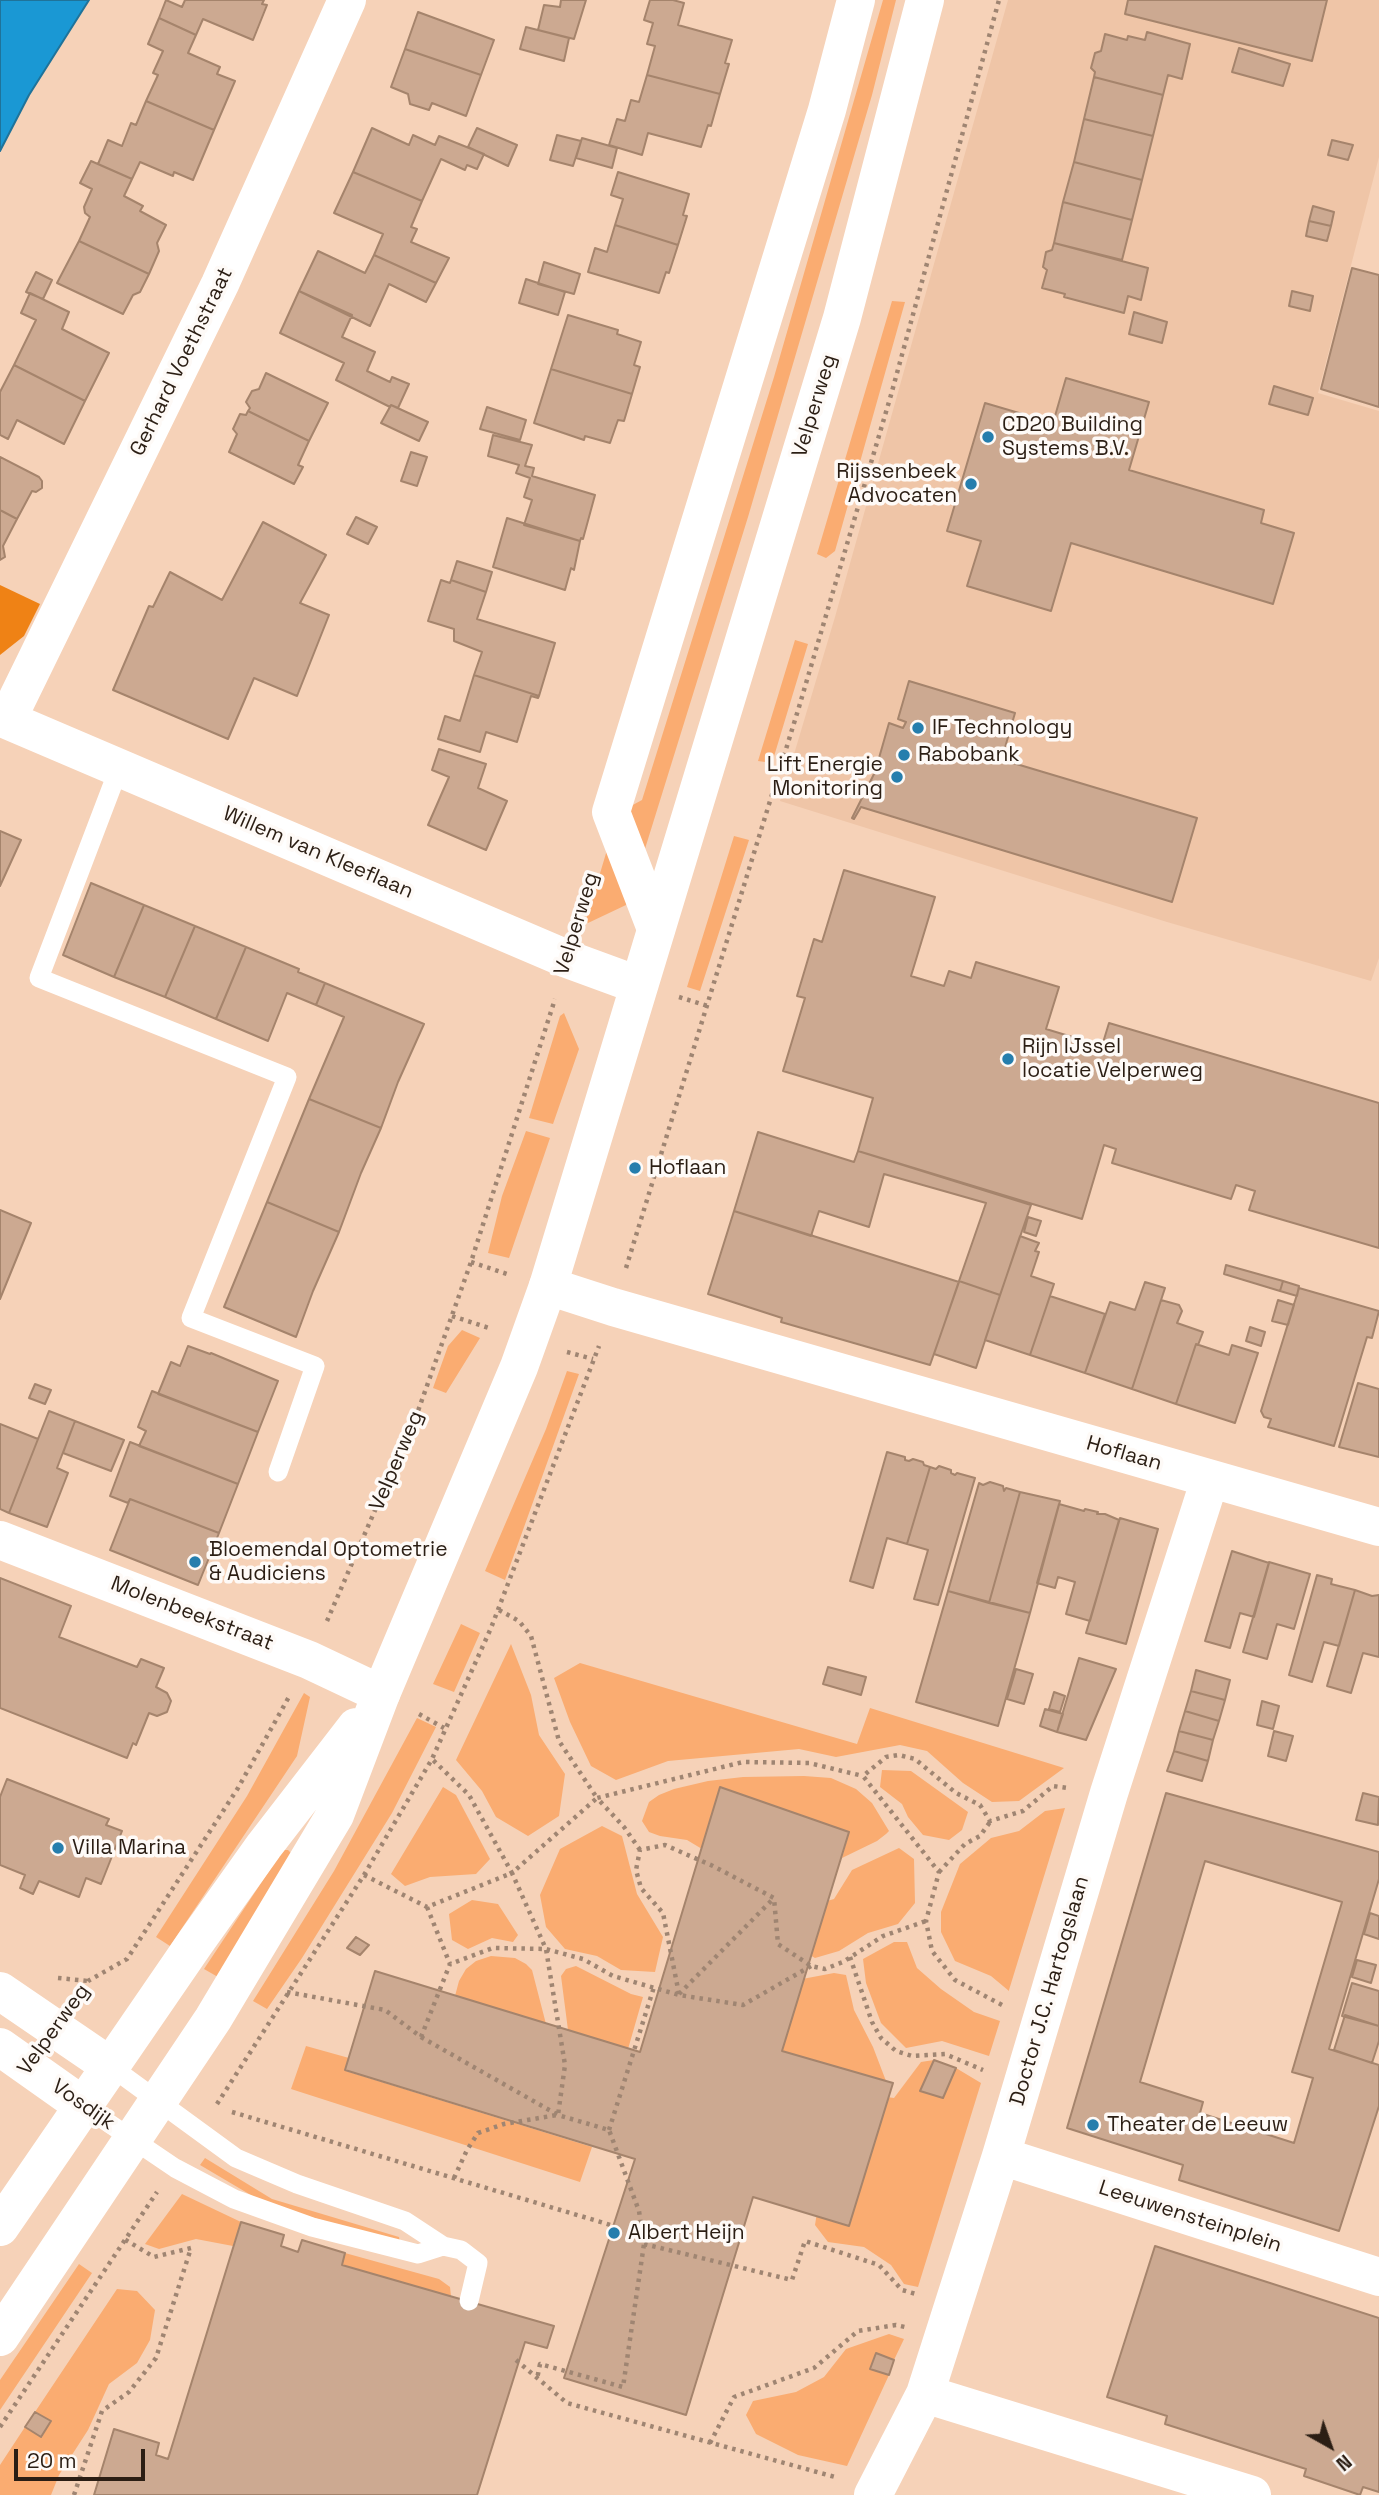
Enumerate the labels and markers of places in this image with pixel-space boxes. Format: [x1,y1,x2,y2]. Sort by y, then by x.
place label: CD20 Building Systems B.V. [1002,412,1143,462]
marker: CD20 Building Systems B.V. [980,429,996,445]
place label: Rijssenbeek Advocaten [836,459,957,509]
marker: Rijssenbeek Advocaten [963,476,979,492]
place label: IF Technology [932,715,1072,741]
marker: IF Technology [910,720,926,736]
place label: Rabobank [918,742,1020,768]
marker: Rabobank [896,747,912,763]
place label: Lift Energie Monitoring [767,752,883,802]
marker: Lift Energie Monitoring [889,769,905,785]
place label: Rijn IJssel locatie Velperweg [1022,1034,1203,1084]
marker: Rijn IJssel locatie Velperweg [1000,1051,1016,1067]
place label: Hoflaan [649,1155,726,1181]
marker: Hoflaan [627,1160,643,1176]
place label: Bloemendal Optometrie & Audiciens [209,1537,448,1587]
marker: Bloemendal Optometrie & Audiciens [187,1554,203,1570]
place label: Villa Marina [72,1835,186,1861]
marker: Villa Marina [50,1840,66,1856]
place label: Theater de Leeuw [1107,2112,1288,2138]
marker: Theater de Leeuw [1085,2117,1101,2133]
place label: Albert Heijn [628,2220,745,2246]
marker: Albert Heijn [606,2225,622,2241]

